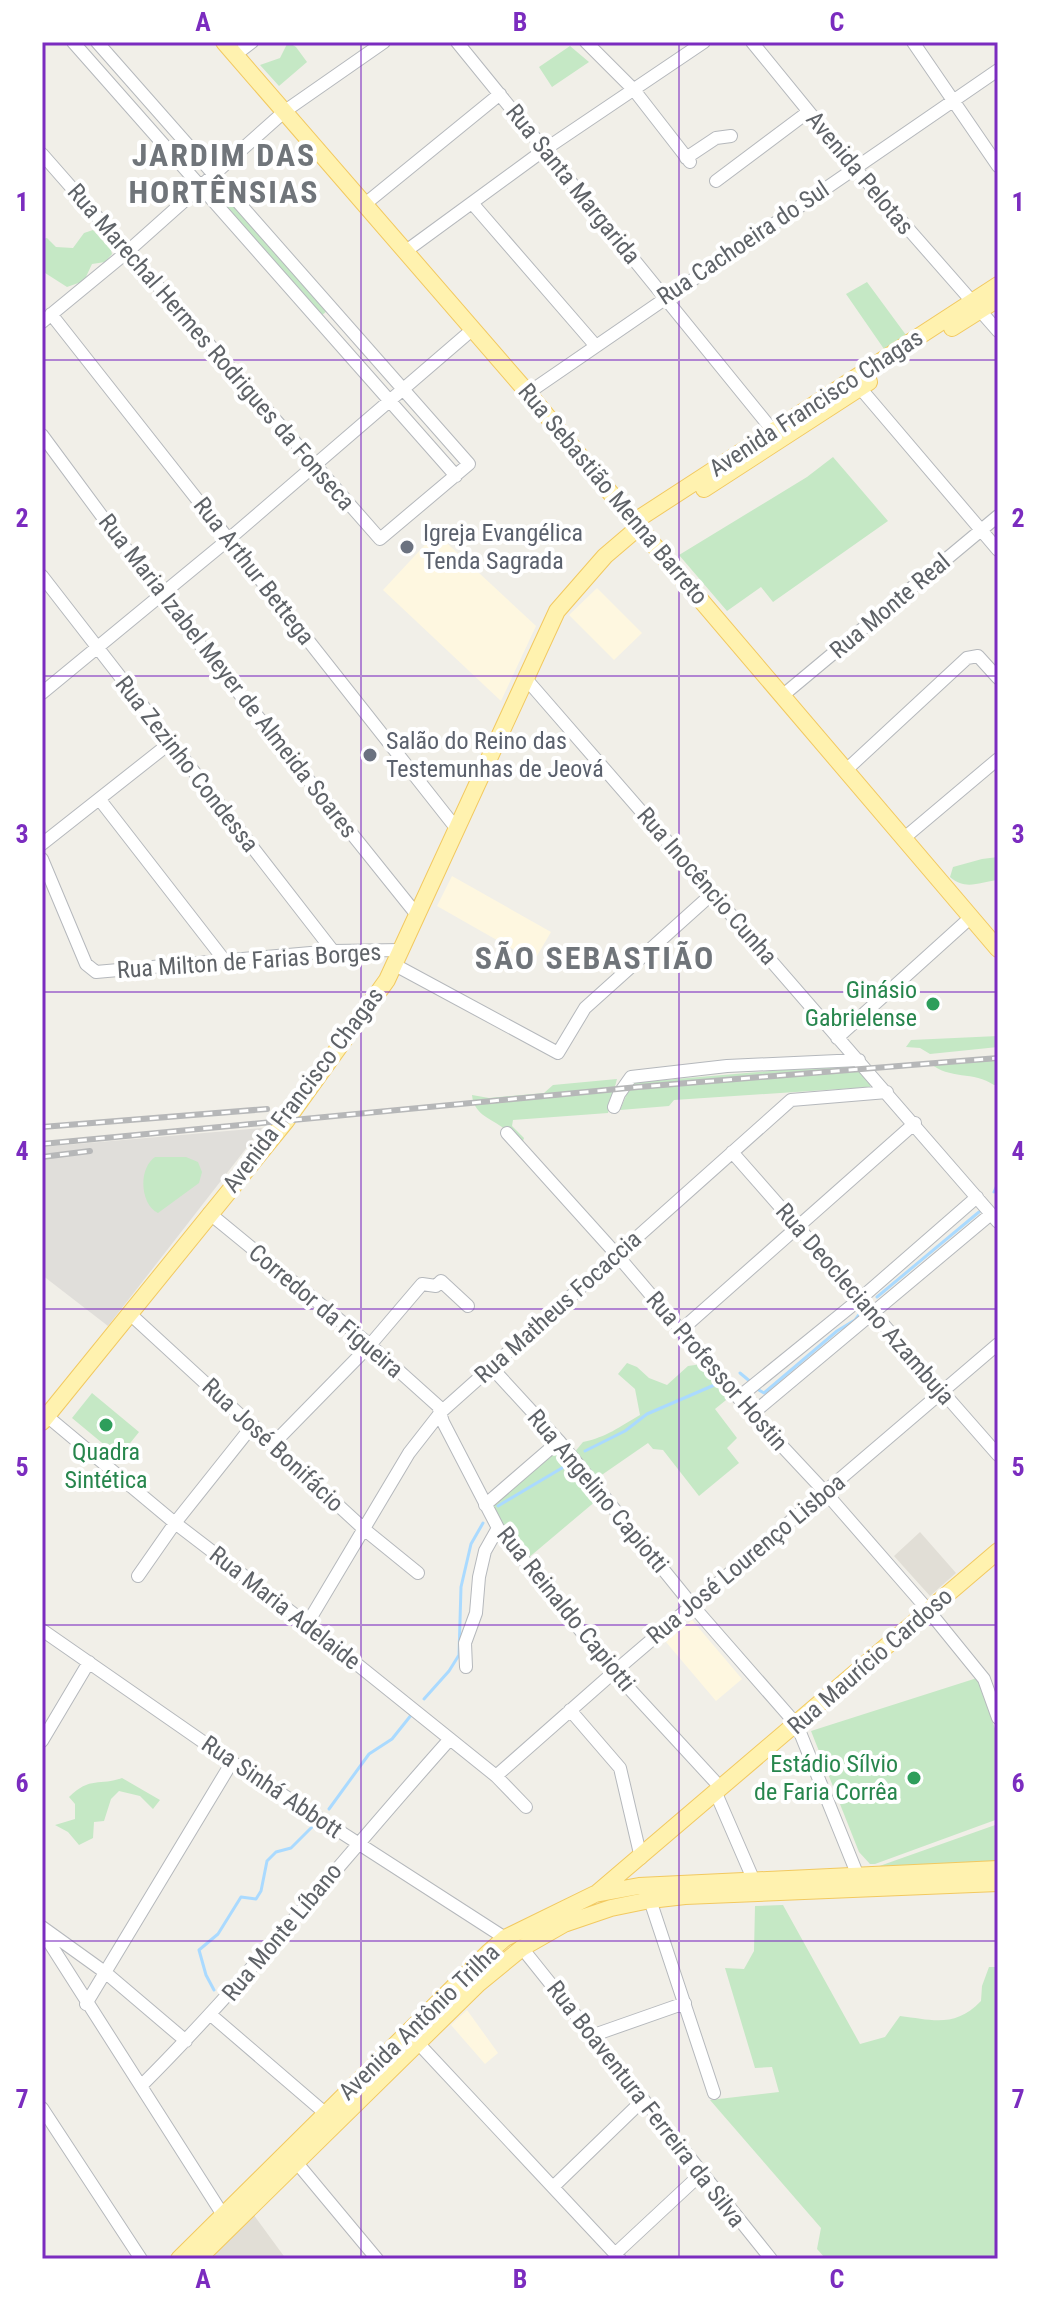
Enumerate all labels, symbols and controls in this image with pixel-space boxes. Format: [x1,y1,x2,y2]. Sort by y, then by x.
text: A [195,7,211,37]
text: B [513,7,527,37]
text: C [830,7,845,37]
street label: Rua Santa Margarida [500,99,646,269]
street label: Avenida Pelotas [800,106,920,240]
district label: JARDIM DAS HORTÊNSIAS [128,136,320,211]
street label: Rua Cachoeira do Sul [652,175,834,311]
street label: Rua Marechal Hermes Rodrigues da Fonseca [62,178,360,516]
text: 1 [15,187,29,217]
text: 1 [1011,187,1025,217]
street label: Avenida Francisco Chagas [704,323,928,483]
street label: Rua Sebastião Menna Barreto [512,378,714,610]
street label: Rua Arthur Bettega [188,492,320,650]
text: 2 [15,503,29,533]
text: 2 [1011,503,1025,533]
street label: Rua Maria Izabel Meyer de Almeida Soares [93,509,363,843]
place label: Igreja Evangélica Tenda Sagrada [423,519,583,575]
marker: Igreja Evangélica Tenda Sagrada [398,538,416,556]
street label: Rua Monte Real [824,548,956,664]
street label: Rua Zezinho Condessa [110,670,264,858]
place label: Salão do Reino das Testemunhas de Jeová [386,727,604,783]
marker: Salão do Reino das Testemunhas de Jeová [361,746,379,764]
street label: Rua Inocêncio Cunha [631,802,783,970]
text: 3 [15,819,29,849]
text: 3 [1011,819,1025,849]
street label: Rua Milton de Farias Borges [116,938,382,984]
district label: SÃO SEBASTIÃO [475,939,715,977]
place label: Ginásio Gabrielense [805,976,917,1032]
street label: Avenida Francisco Chagas [217,982,389,1198]
marker: Ginásio Gabrielense [924,995,942,1013]
text: 4 [15,1136,29,1166]
text: 4 [1011,1136,1025,1166]
street label: Rua Deocleciano Azambuja [770,1198,960,1410]
street label: Rua Matheus Focaccia [469,1225,647,1389]
street label: Corredor da Figueira [243,1238,409,1384]
street label: Rua Professor Hostin [640,1286,794,1456]
street label: Rua José Bonifácio [197,1372,349,1518]
street label: Rua Angelino Capiotti [522,1404,674,1578]
marker: Quadra Sintética [97,1416,115,1434]
place label: Quadra Sintética [64,1438,148,1494]
text: 5 [15,1452,29,1482]
text: 5 [1011,1452,1025,1482]
street label: Rua José Lourenço Lisboa [641,1468,851,1650]
street label: Rua Reinaldo Capiotti [491,1521,641,1697]
street label: Rua Maria Adelaide [204,1540,366,1676]
street label: Rua Maurício Cardoso [782,1582,958,1740]
street label: Rua Sinhá Abbott [196,1730,348,1844]
place label: Estádio Sílvio de Faria Corrêa [754,1750,898,1806]
text: 6 [15,1768,29,1798]
text: 6 [1011,1768,1025,1798]
marker: Estádio Sílvio de Faria Corrêa [905,1769,923,1787]
street label: Rua Monte Líbano [216,1857,348,2007]
street label: Avenida Antônio Trilha [333,1938,505,2106]
street label: Rua Boaventura Ferreira da Silva [541,1975,751,2233]
text: 7 [15,2084,29,2114]
text: 7 [1011,2084,1025,2114]
text: A [195,2264,211,2294]
text: B [513,2264,527,2294]
text: C [830,2264,845,2294]

